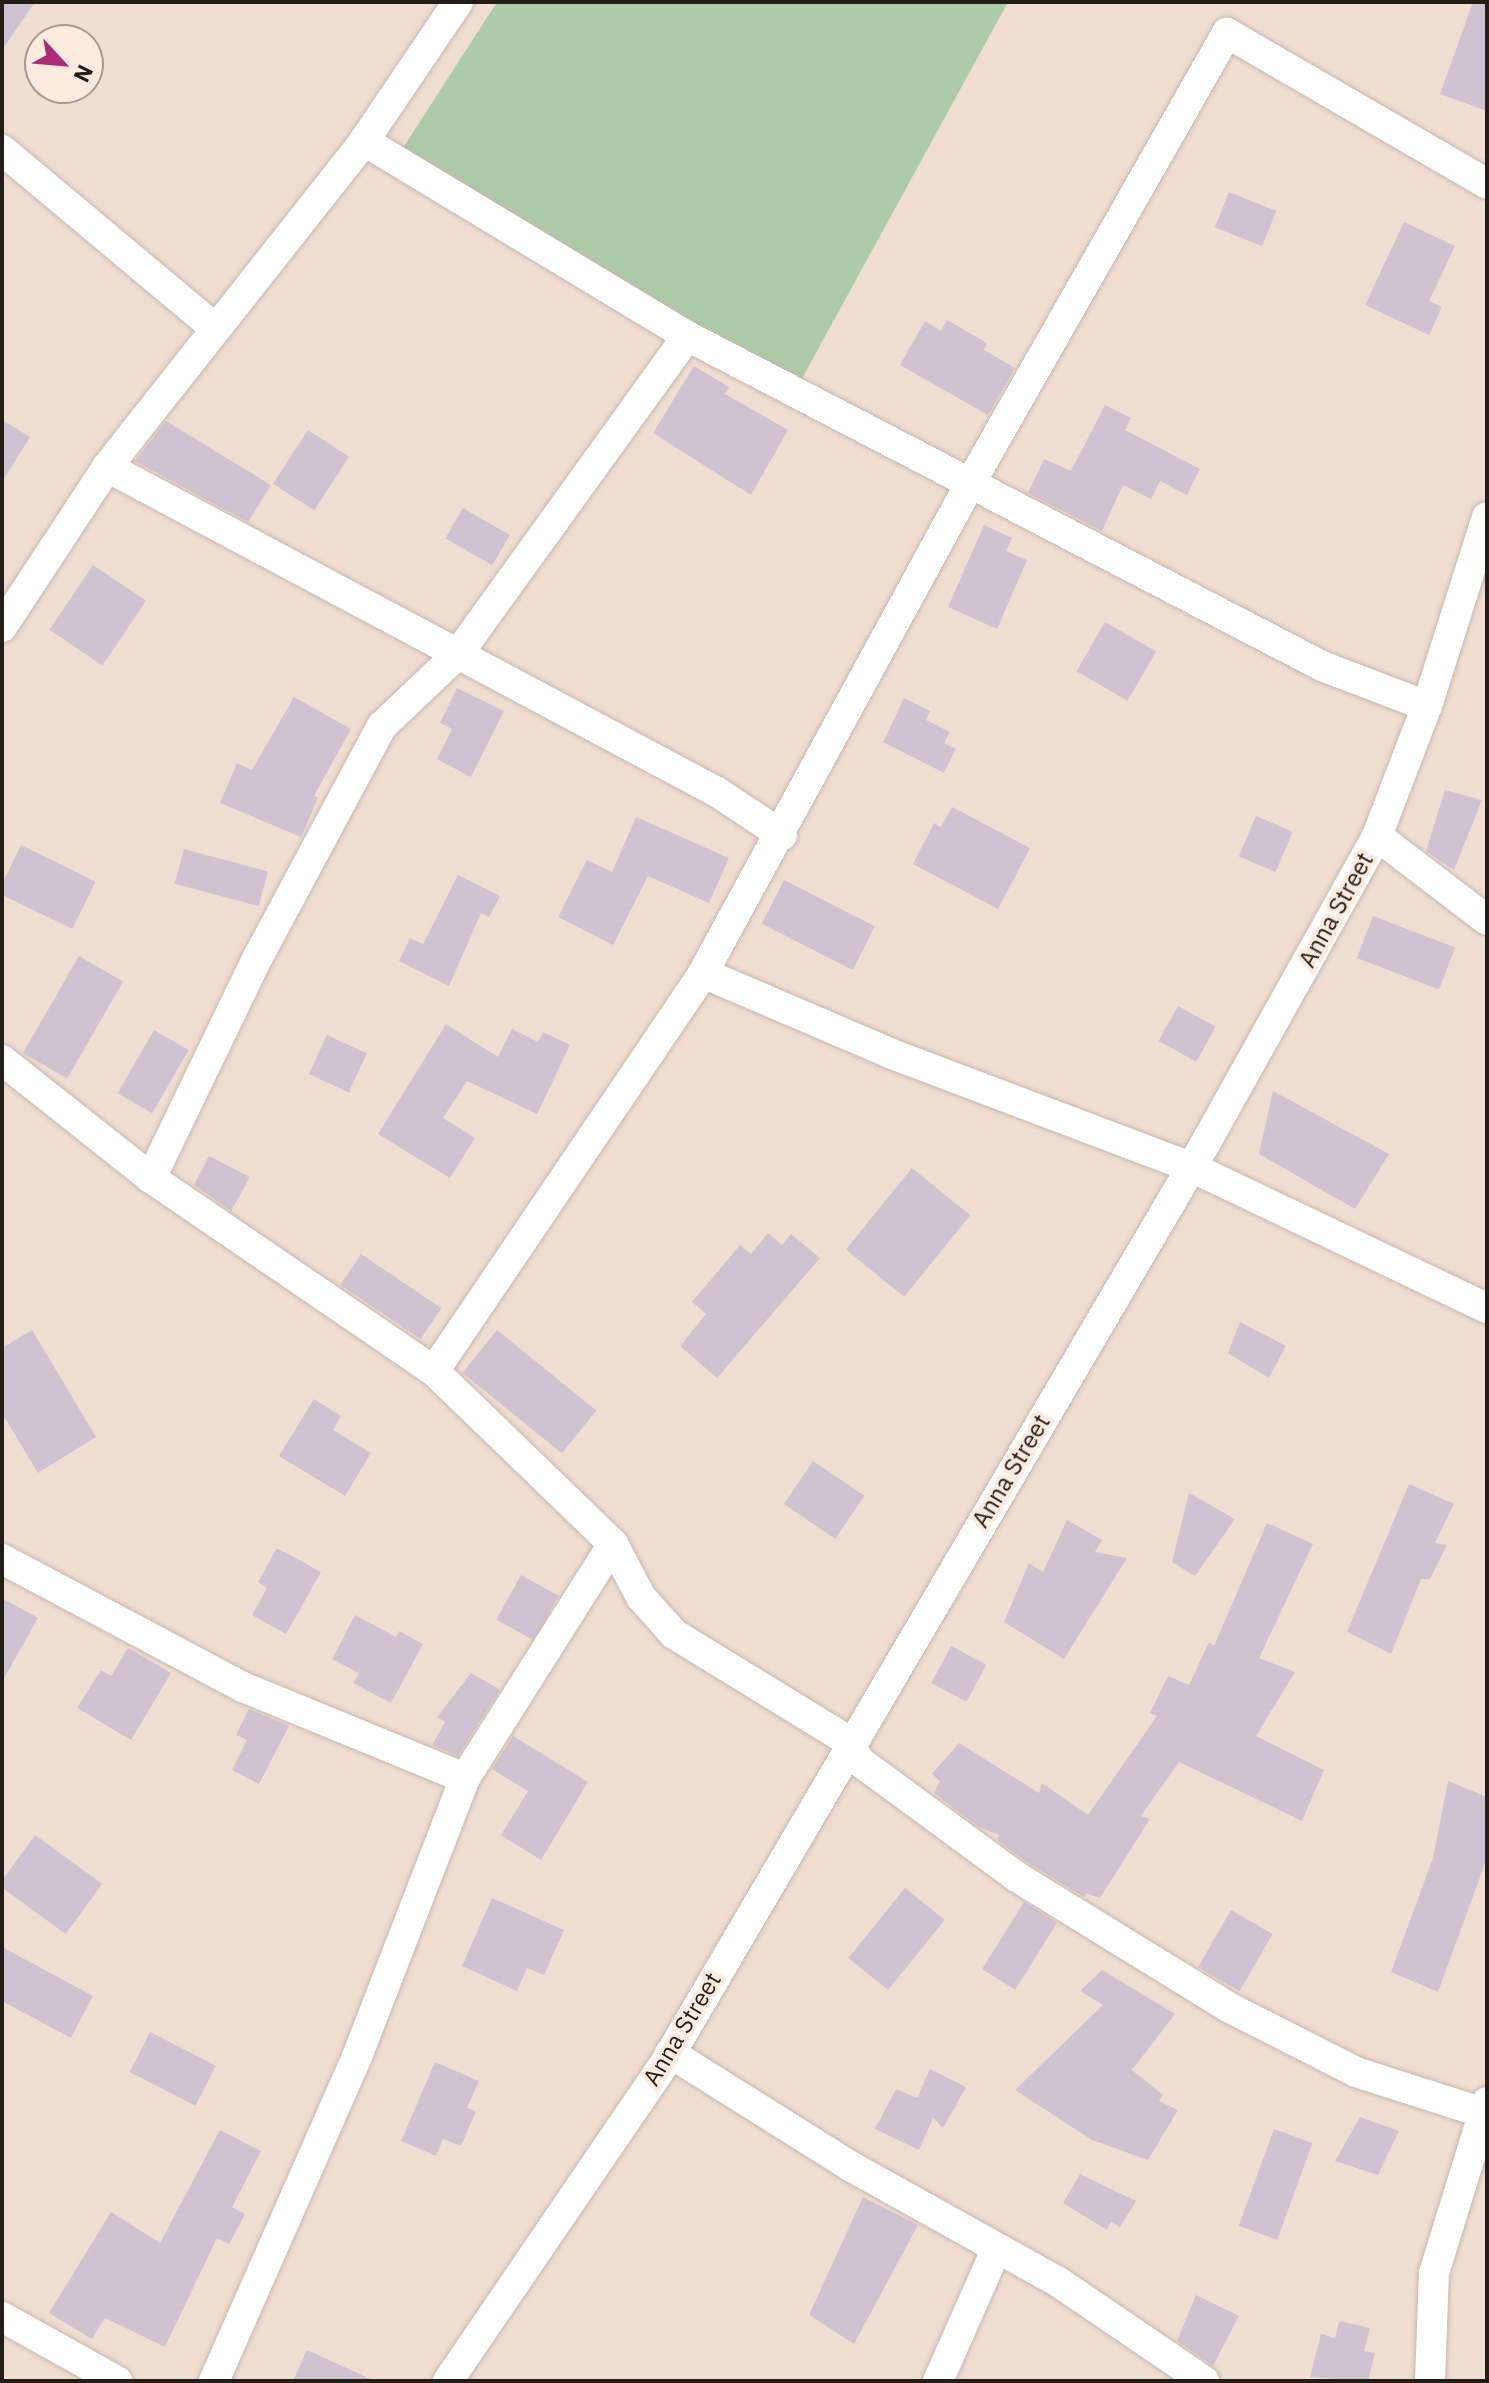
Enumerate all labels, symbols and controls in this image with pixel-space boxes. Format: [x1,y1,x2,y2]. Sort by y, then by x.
north arrow [24,24,104,104]
text: N [68,60,101,87]
street label: Anna Street [1293,847,1379,973]
street label: Anna Street [966,1409,1056,1533]
street label: Anna Street [637,1967,727,2091]

